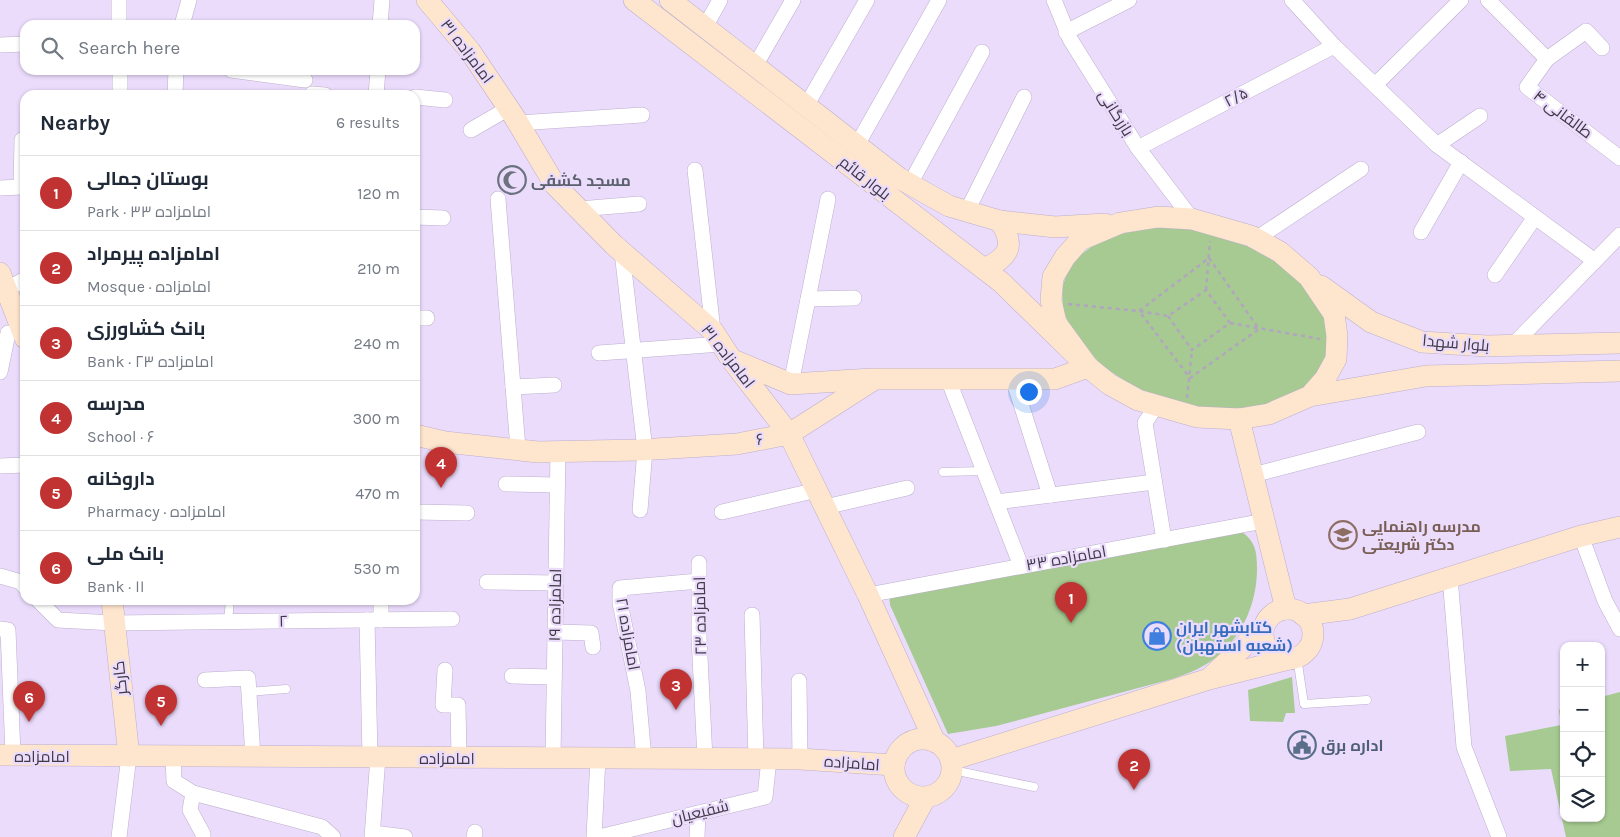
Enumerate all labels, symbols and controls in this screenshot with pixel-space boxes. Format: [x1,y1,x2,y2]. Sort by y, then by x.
street label: امامزاده ۳۱ [437,15,497,87]
search box [20,20,420,75]
icon: search [38,34,66,62]
text: Search here [78,37,180,59]
street label: ۲/۵ [1221,83,1251,111]
street label: بازرگانی [1093,86,1138,140]
street label: طالقانی ۴ [1529,86,1596,143]
text: Nearby [40,111,110,135]
text: 6 results [336,113,400,132]
street label: بلوار قائم [834,152,894,206]
mosque icon: مسجد کشفی [497,165,527,195]
text: بوستان جمالی [87,168,209,190]
place label: مسجد کشفی [531,171,631,190]
text: 1 [53,184,59,203]
text: 120 m [357,184,400,203]
text: Park · امامزاده ۳۳ [87,202,211,221]
text: امامزاده پیرمراد [87,243,220,265]
text: 2 [51,259,61,278]
text: 210 m [357,259,400,278]
text: Mosque · امامزاده [87,277,211,296]
text: بانک کشاورزی [87,318,206,340]
street label: امامزاده ۳۱ [697,320,759,392]
street label: بلوار شهدا [1422,331,1490,356]
text: 3 [51,334,61,353]
text: 240 m [354,334,400,353]
text: Bank · امامزاده ۲۳ [87,352,214,371]
your location [1016,379,1042,405]
text: مدرسه [87,393,145,415]
text: 4 [51,409,61,428]
text: 300 m [353,409,400,428]
text: School · ۶ [87,427,155,446]
street label: ۶ [754,429,766,449]
pin: 4 [425,447,457,488]
text: داروخانه [87,468,155,490]
text: 5 [51,484,61,503]
text: 470 m [355,484,400,503]
text: Pharmacy · امامزاده [87,502,226,521]
place label: مدرسه راهنمایی دکتر شریعتی [1362,517,1481,554]
school or university icon: مدرسه راهنمایی دکتر شریعتی [1328,520,1358,550]
street label: امامزاده ۳۳ [1024,542,1108,574]
text: بانک ملی [87,543,164,565]
text: 6 [51,559,61,578]
text: 530 m [353,559,400,578]
street label: امامزاده ۱۹ [545,568,565,642]
street label: امامزاده ۲۳ [690,576,710,656]
text: Bank · ۱۱ [87,577,145,596]
pin: 1 [1055,582,1087,623]
street label: امامزاده ۲۱ [612,596,644,672]
street label: ۲ [279,611,287,631]
place label: کتابشهر ایران (شعبه استهبان) [1176,618,1293,655]
shop icon: کتابشهر ایران (شعبه استهبان) [1142,621,1172,651]
map controls [1560,642,1605,822]
button: + [1560,642,1605,687]
street label: کارگر [109,660,131,697]
pin: 3 [660,669,692,710]
pin: 6 [13,681,45,722]
pin: 5 [145,685,177,726]
button: − [1560,687,1605,732]
public building icon: اداره برق [1287,730,1317,760]
button: locate [1560,732,1605,777]
place label: اداره برق [1321,736,1384,755]
street label: امامزاده [14,747,70,766]
street label: امامزاده [419,749,475,768]
pin: 2 [1118,749,1150,790]
street label: امامزاده [824,752,880,774]
button: layers [1560,777,1605,822]
street label: شفیعیان [669,796,731,829]

